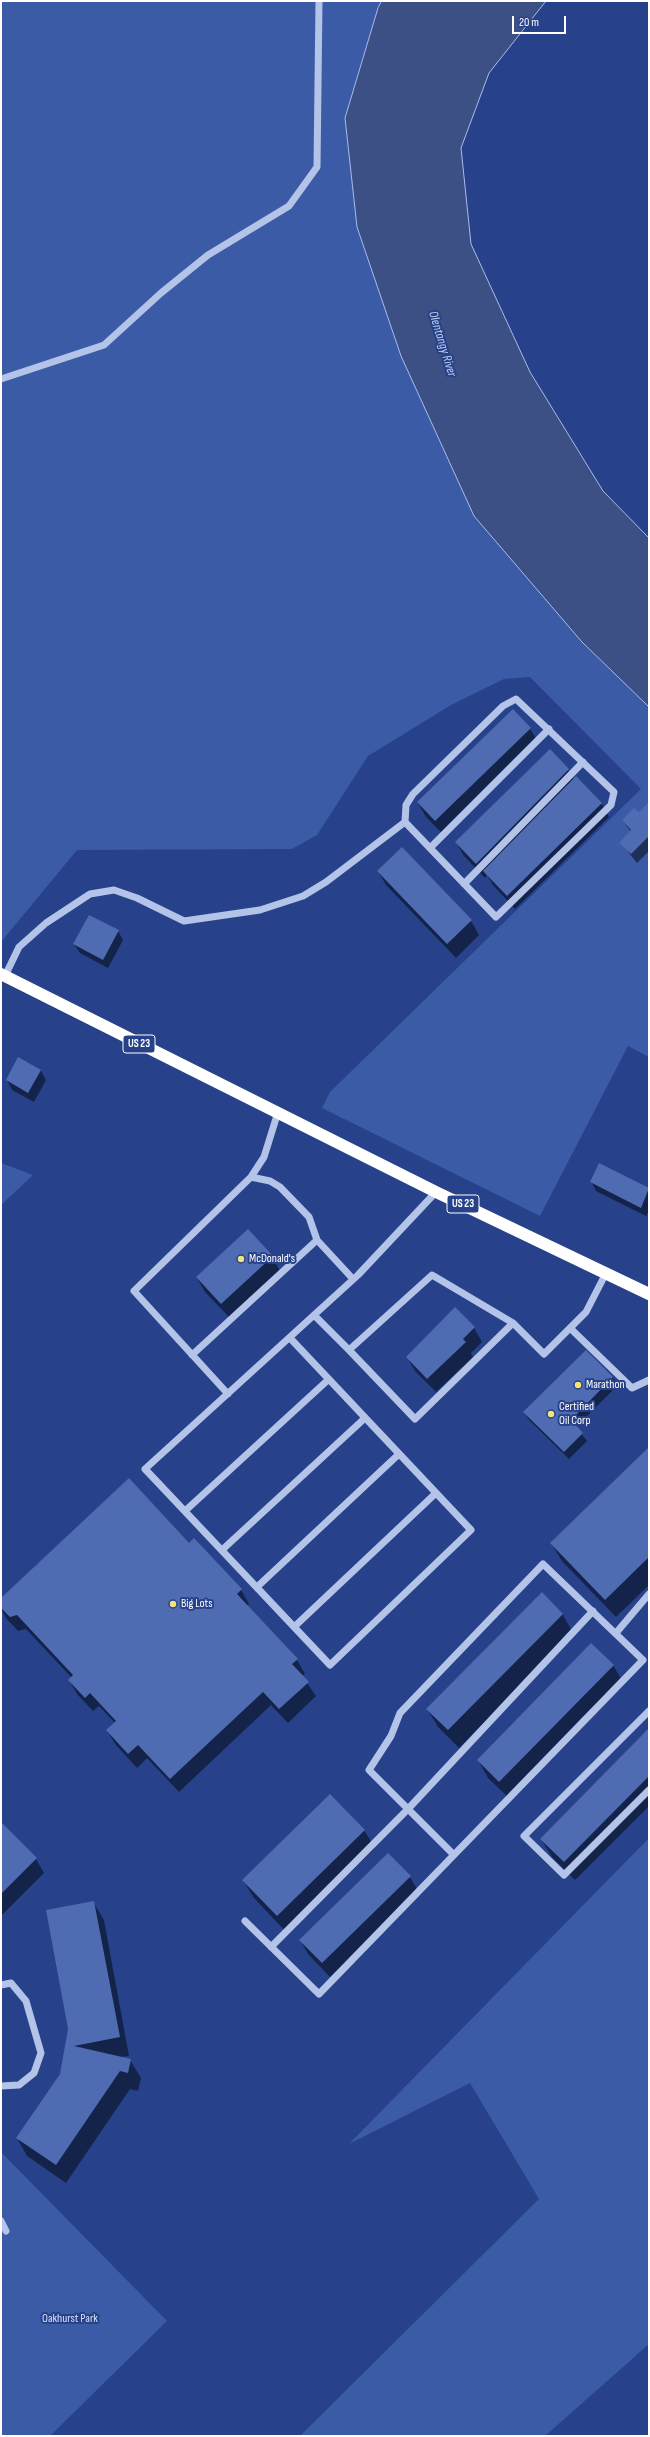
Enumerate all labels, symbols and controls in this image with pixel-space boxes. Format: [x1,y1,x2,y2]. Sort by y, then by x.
scale bar [514,8,568,34]
text: 20 m [519,15,539,30]
water label: Olentangy River [425,309,459,379]
road number: US 23 [123,1035,155,1053]
road number: US 23 [447,1195,479,1213]
place label: McDonald's [249,1252,295,1266]
marker: McDonald's [236,1254,246,1264]
place label: Marathon [586,1378,625,1392]
marker: Marathon [573,1380,583,1390]
place label: Certified Oil Corp [559,1400,594,1428]
marker: Certified Oil Corp [546,1409,556,1419]
place label: Big Lots [181,1597,212,1611]
marker: Big Lots [168,1599,178,1609]
park label: Oakhurst Park [42,2312,98,2326]

